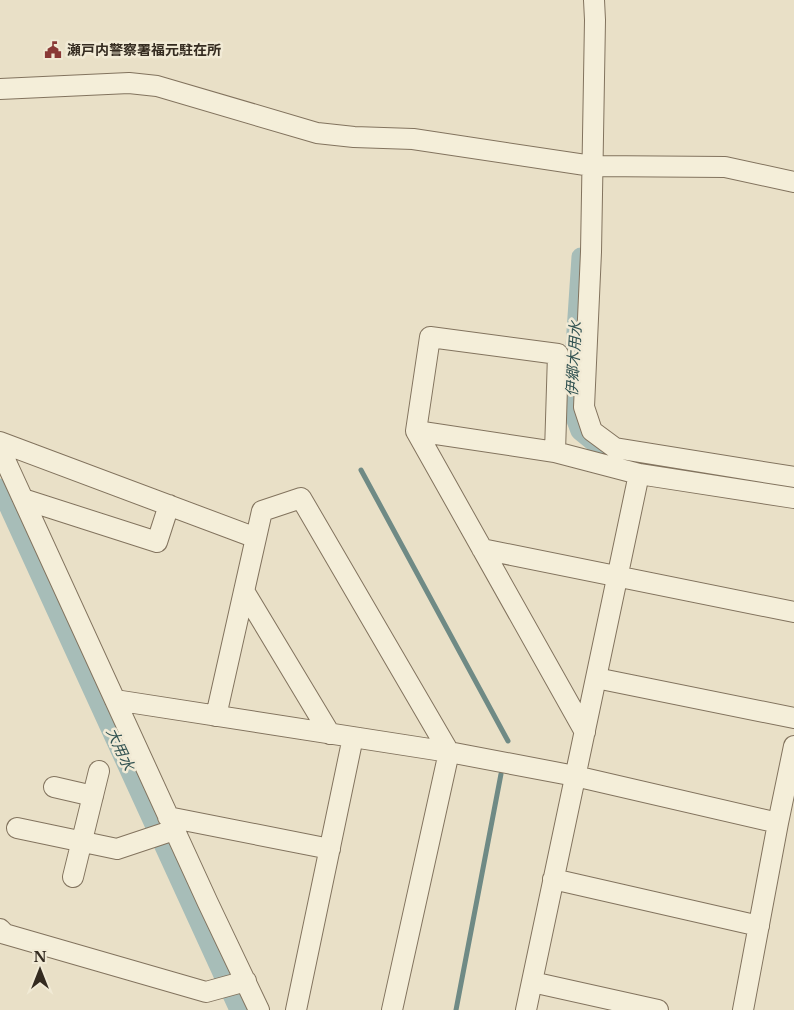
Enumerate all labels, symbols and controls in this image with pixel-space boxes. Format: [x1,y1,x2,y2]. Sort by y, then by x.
public building icon: 瀬戸内警察署福元駐在所 [43,40,63,60]
place label: 瀬戸内警察署福元駐在所 [67,41,221,59]
water label: 伊郷木用水 [562,319,585,397]
water label: 大用水 [102,724,139,775]
north arrow [15,945,65,995]
text: N [33,948,47,966]

